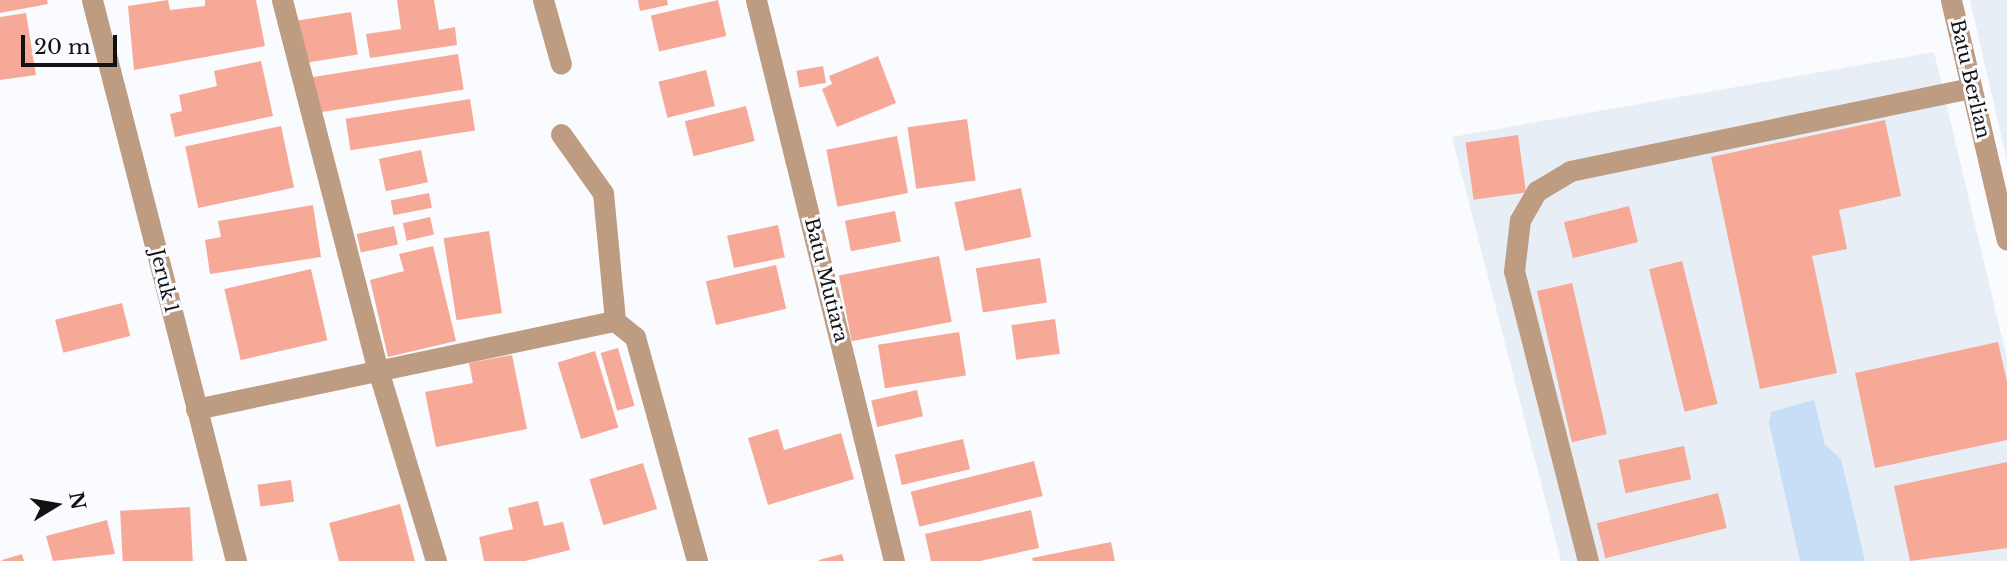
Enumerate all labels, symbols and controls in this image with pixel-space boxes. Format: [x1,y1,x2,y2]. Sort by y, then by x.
street label: Batu Berlian [1945,17,1995,141]
scale bar [24,21,121,65]
text: 20 m [34,34,91,60]
street label: Batu Mutiara [800,215,852,345]
street label: Jeruk 1 [145,247,183,315]
north arrow [21,470,91,540]
text: N [64,490,90,512]

